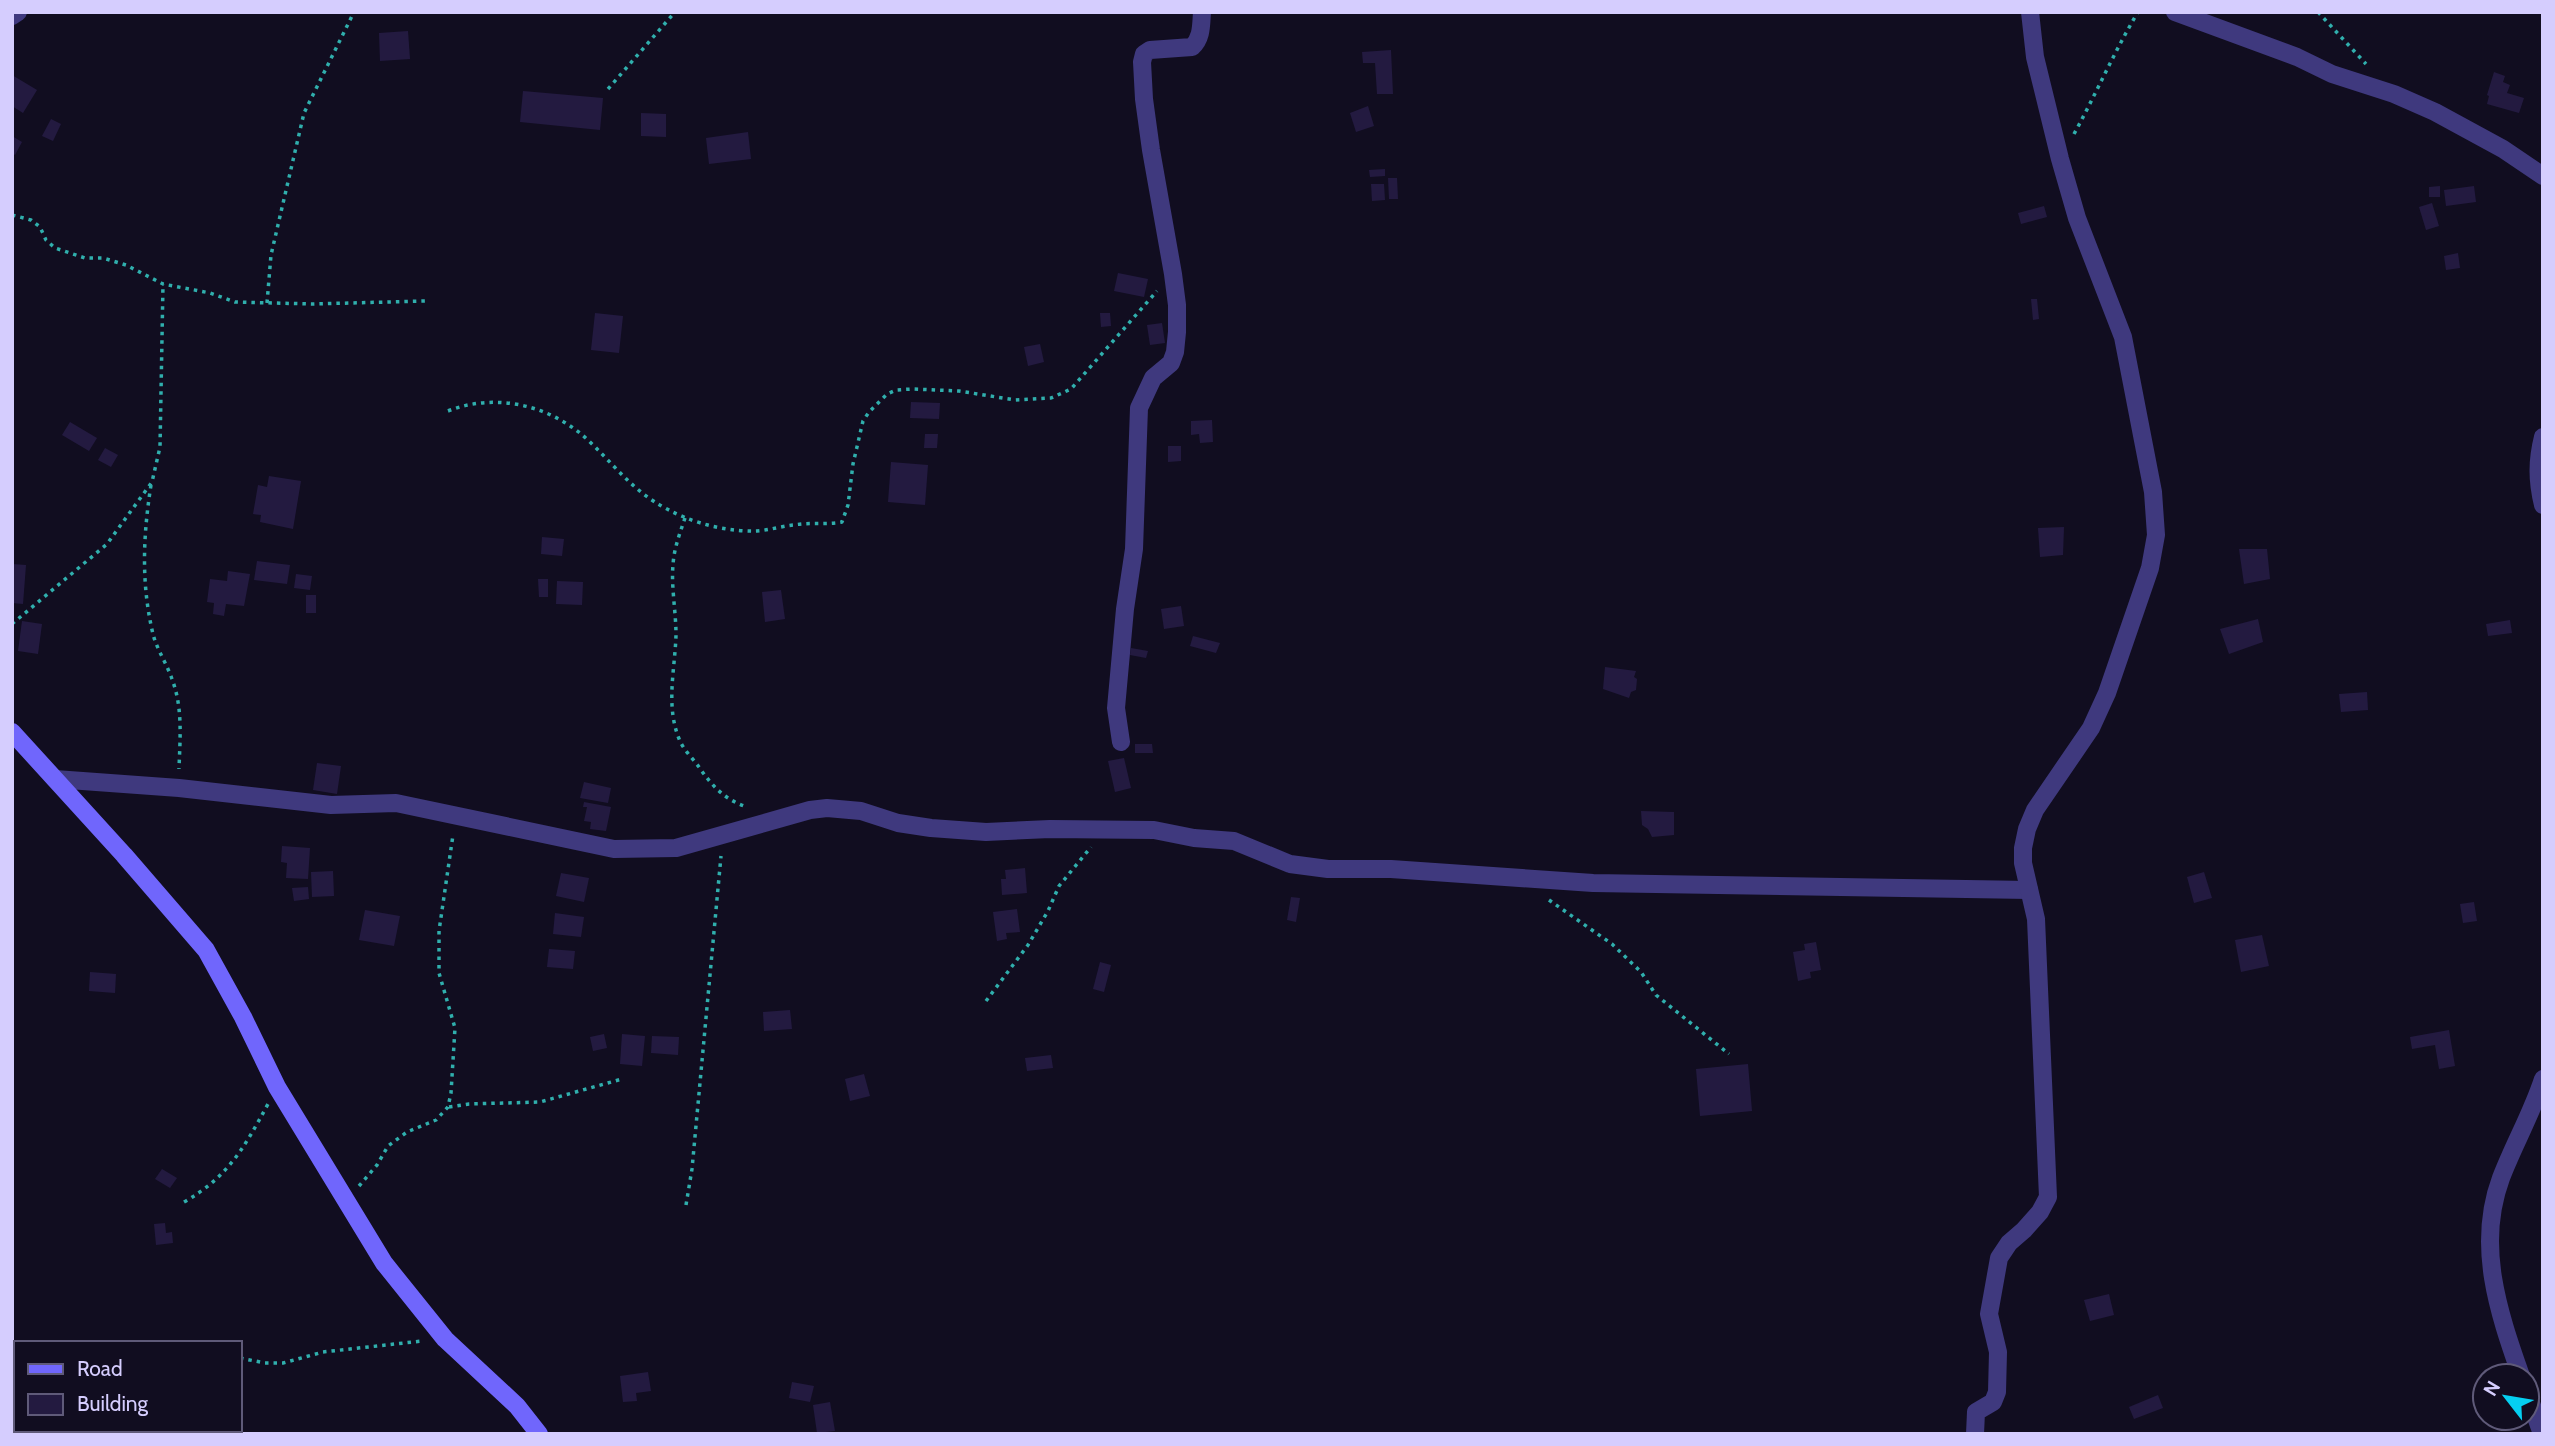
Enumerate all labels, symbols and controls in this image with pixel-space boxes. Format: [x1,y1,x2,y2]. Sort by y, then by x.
legend [14,1341,242,1432]
text: Road [77,1356,123,1381]
north arrow [2471,1362,2541,1432]
text: N [2479,1377,2505,1400]
text: Building [77,1391,149,1416]

